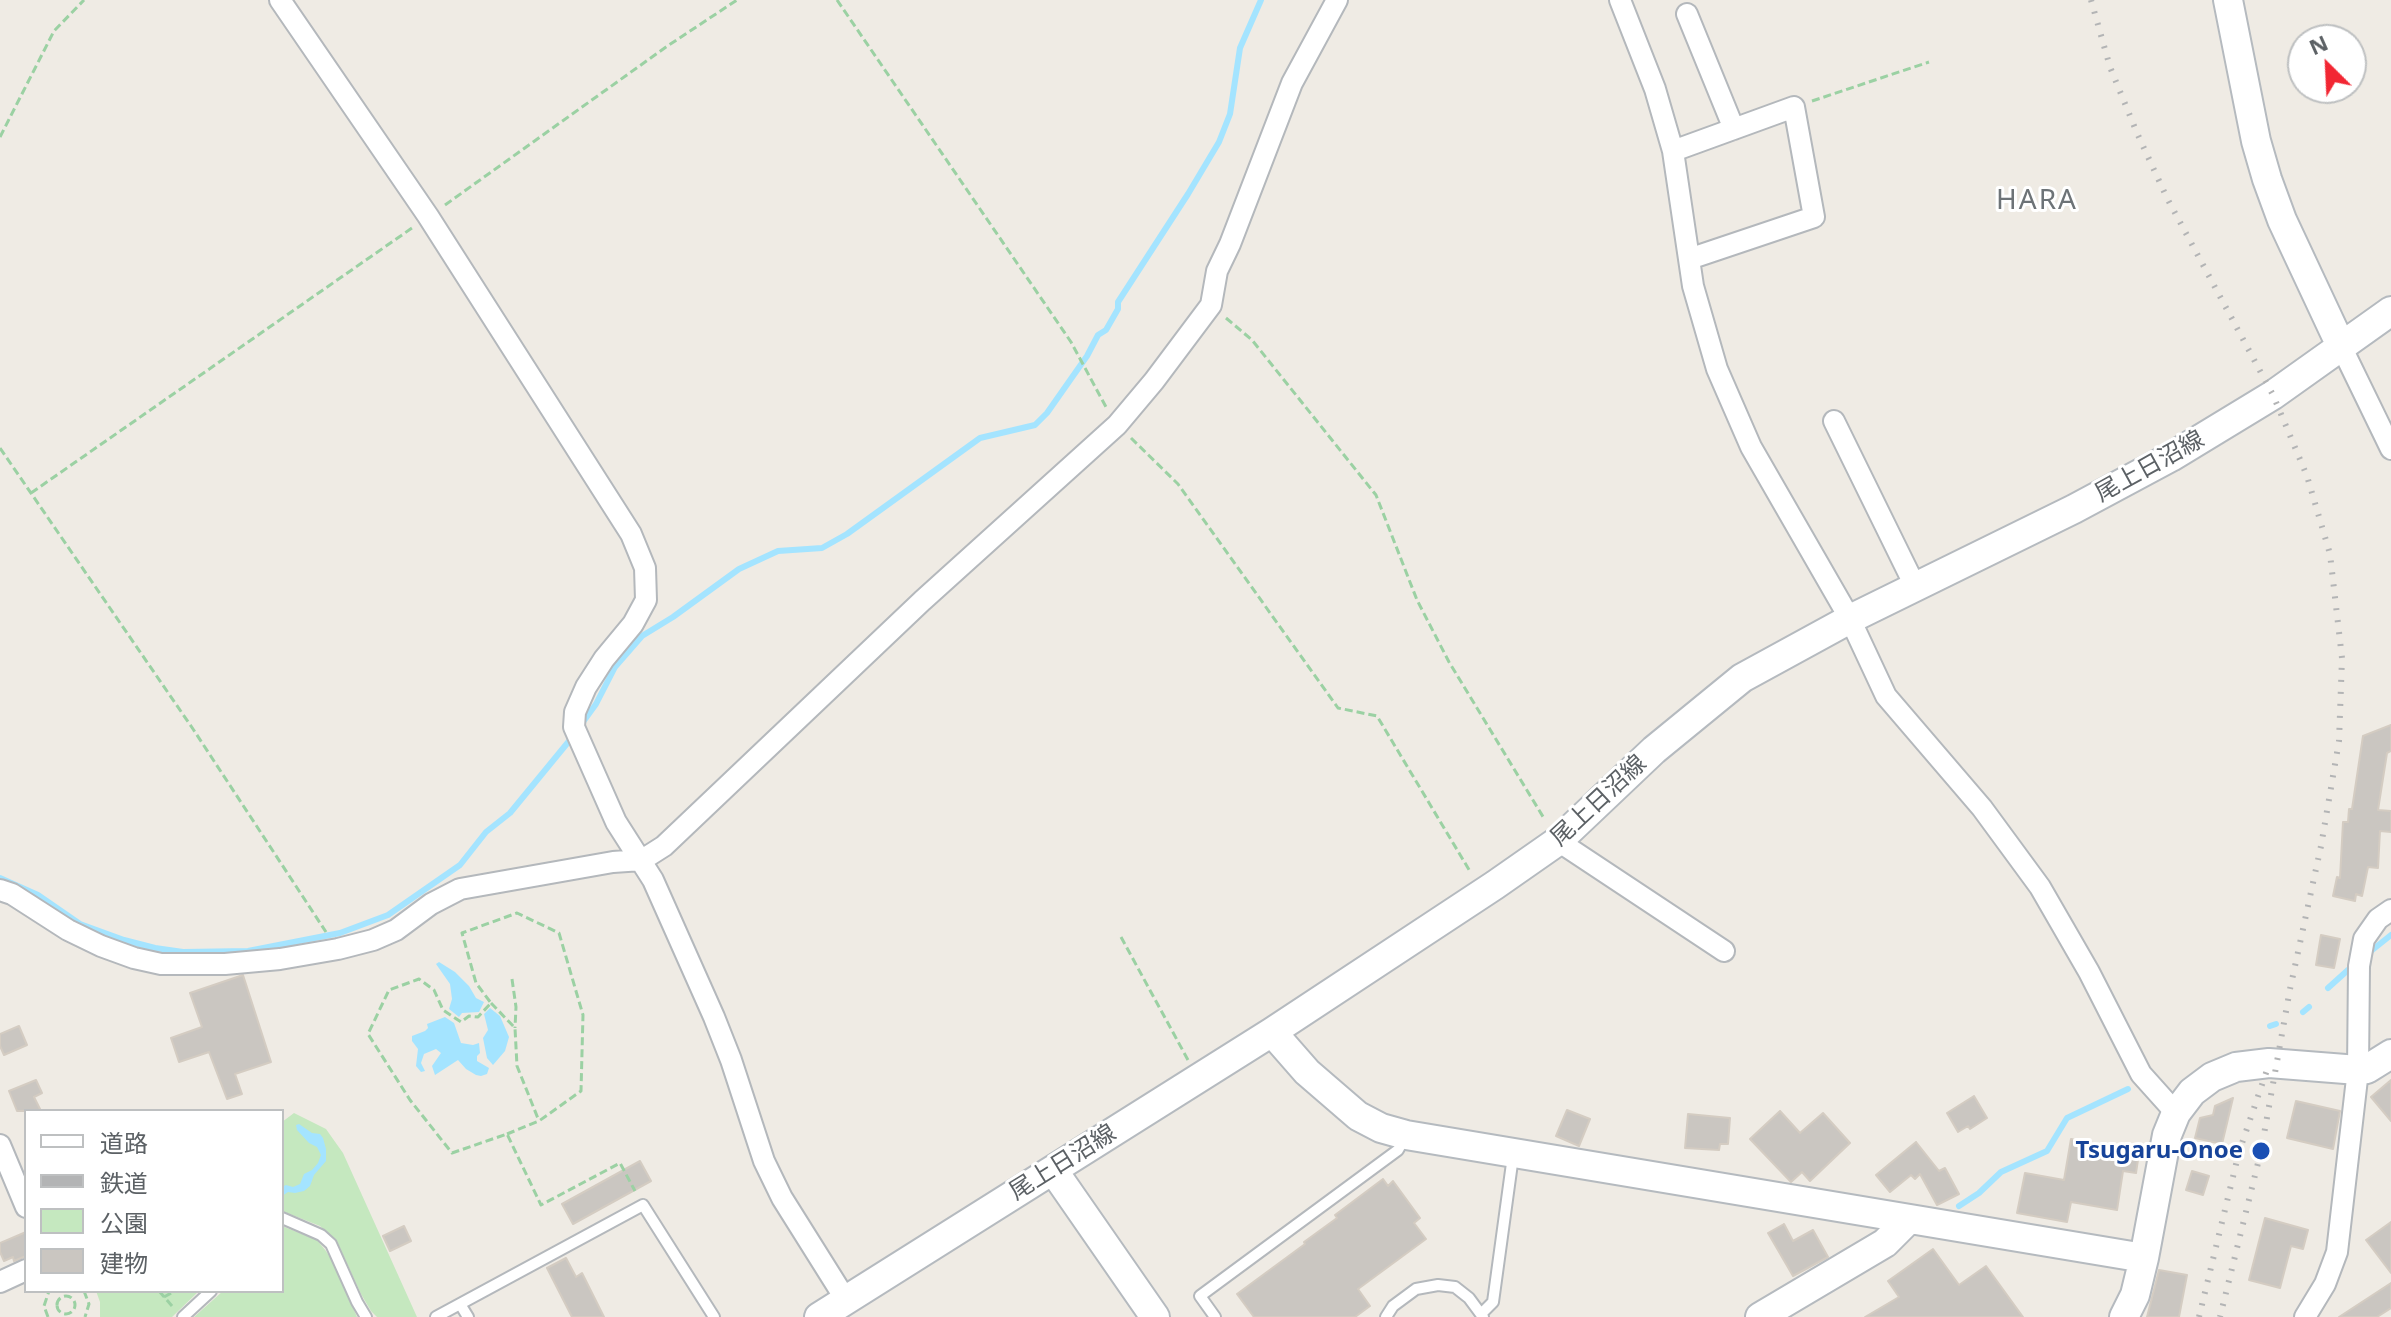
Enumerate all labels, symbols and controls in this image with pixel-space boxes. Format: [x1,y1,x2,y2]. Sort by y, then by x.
north arrow [2287,24,2367,104]
text: N [2304,27,2332,61]
district label: HARA [1996,184,2078,218]
street label: 尾上日沼線 [2091,425,2209,509]
street label: 尾上日沼線 [1545,750,1653,852]
legend [24,1109,284,1293]
street label: 尾上日沼線 [1004,1119,1122,1207]
text: 道路 [100,1126,148,1159]
place label: Tsugaru-Onoe [2075,1137,2243,1165]
marker: Tsugaru-Onoe [2250,1140,2272,1162]
text: 鉄道 [100,1166,148,1199]
text: 公園 [100,1206,148,1239]
text: 建物 [100,1246,148,1279]

